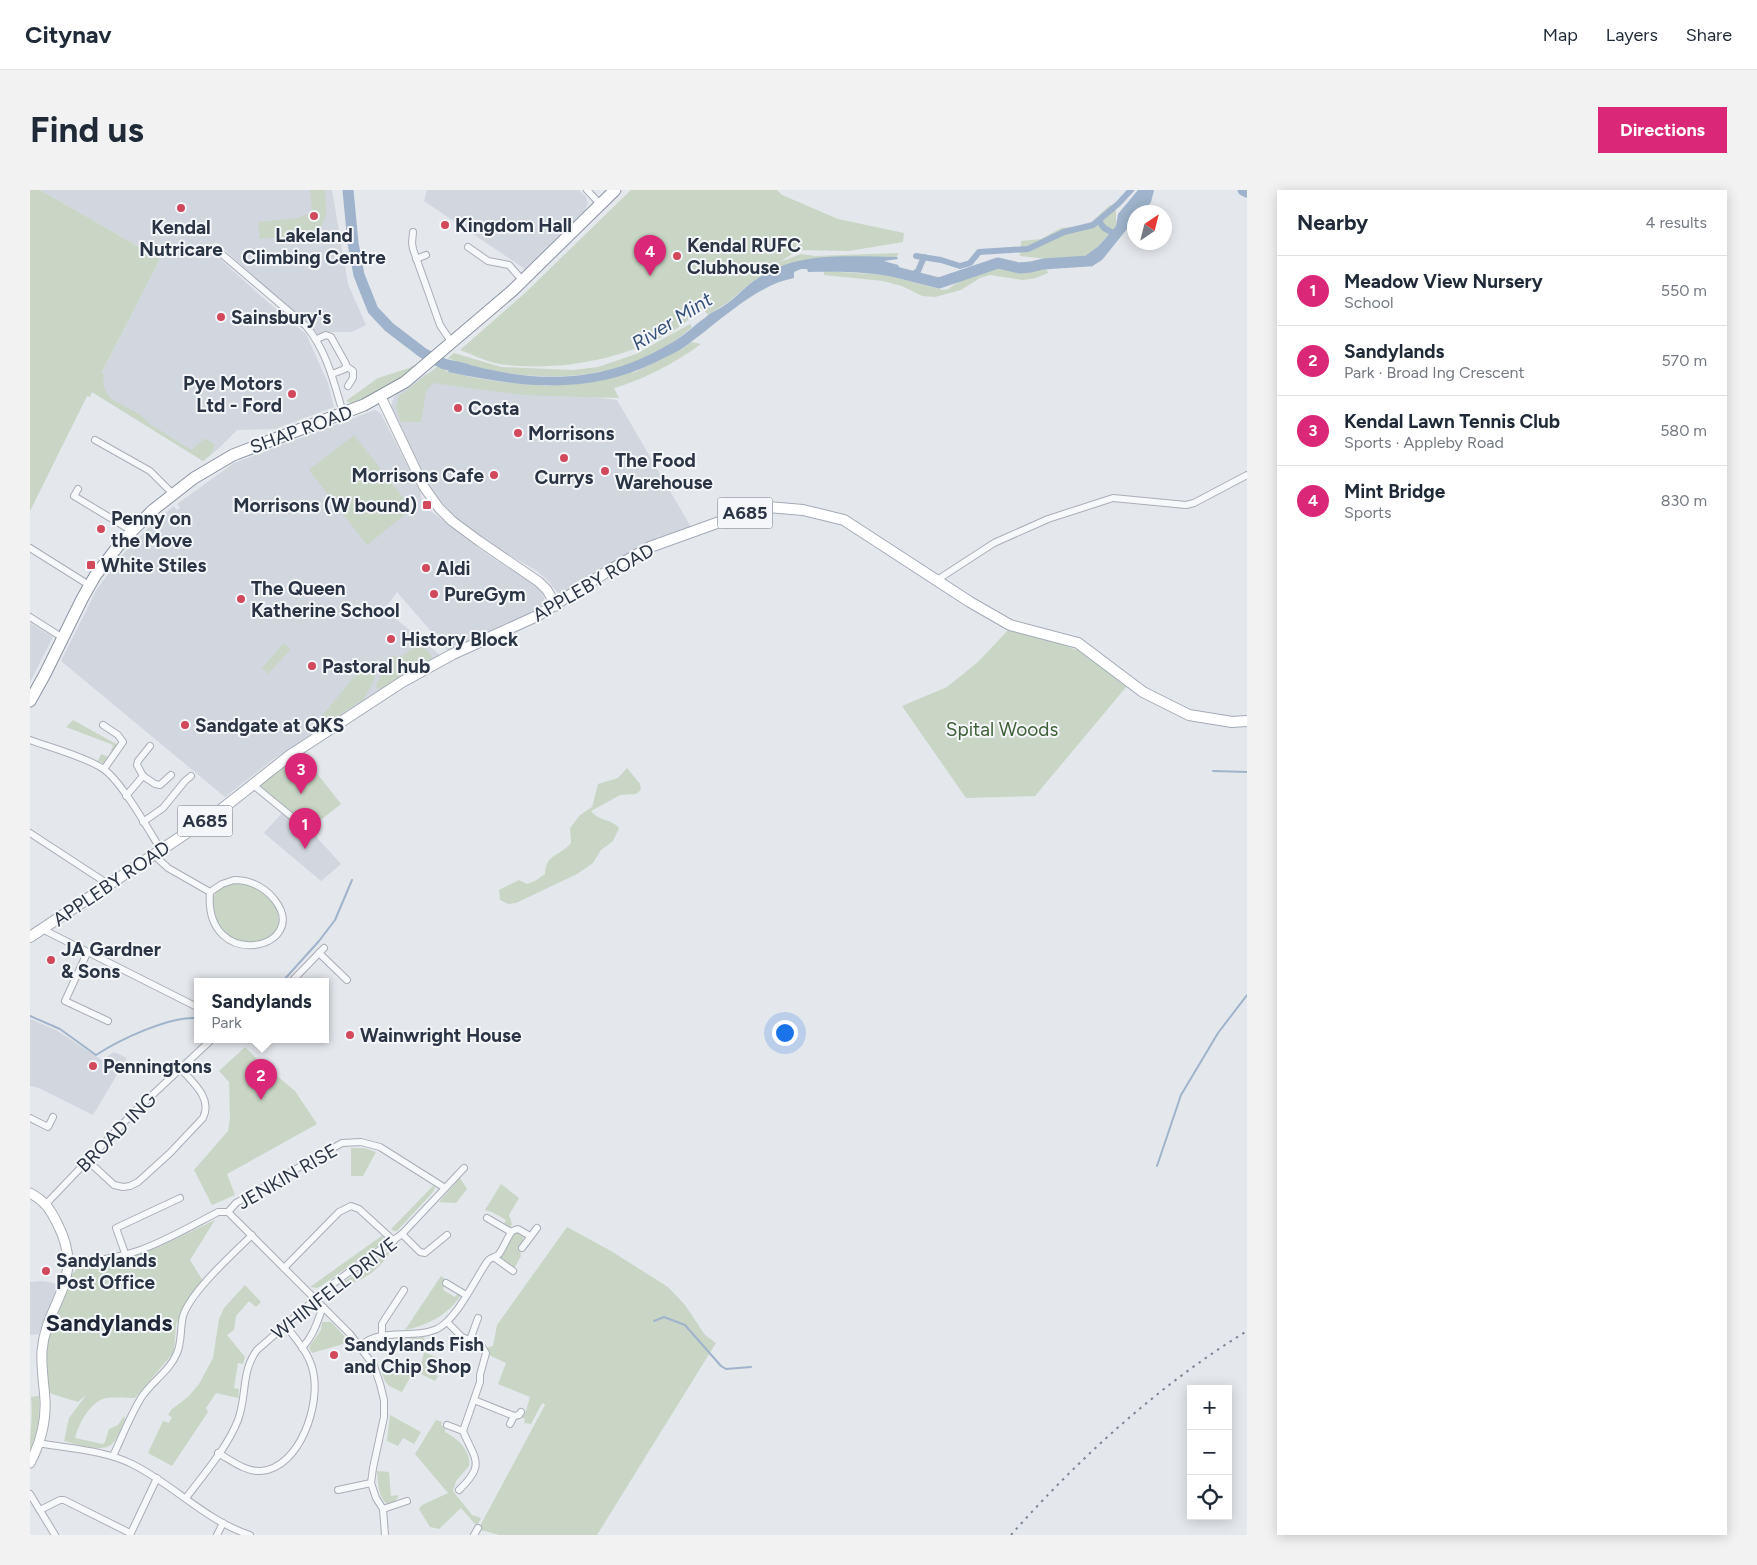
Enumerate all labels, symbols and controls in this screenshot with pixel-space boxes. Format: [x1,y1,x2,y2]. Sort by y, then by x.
text: Citynav [25,20,112,49]
text: Map [1543,24,1578,46]
text: Layers [1606,24,1658,46]
text: Share [1686,24,1732,46]
button: Directions [1598,107,1727,153]
text: Find us [30,109,144,151]
marker: Kendal Nutricare [175,202,187,214]
north arrow [1127,205,1172,250]
marker: Lakeland Climbing Centre [308,210,320,222]
text: Nearby [1297,210,1368,235]
text: 4 results [1646,213,1707,232]
place label: Kingdom Hall [455,214,572,237]
place label: Kendal Nutricare [139,216,223,261]
marker: Kingdom Hall [439,219,451,231]
place label: Lakeland Climbing Centre [242,224,386,269]
place label: Kendal RUFC Clubhouse [687,234,801,279]
pin: 4 [634,235,666,276]
marker: Kendal RUFC Clubhouse [671,250,683,262]
text: Meadow View Nursery [1344,270,1543,293]
text: 1 [1310,281,1316,300]
text: 550 m [1661,281,1707,300]
water label: River Mint [627,287,717,355]
text: School [1344,293,1394,312]
place label: Sainsbury's [231,306,331,329]
marker: Sainsbury's [215,311,227,323]
text: Sandylands [1344,340,1444,363]
text: 2 [1308,351,1318,370]
text: 570 m [1661,351,1707,370]
text: Park · Broad Ing Crescent [1344,363,1524,382]
place label: Pye Motors Ltd - Ford [183,372,282,417]
marker: Pye Motors Ltd - Ford [286,388,298,400]
place label: Costa [468,397,519,420]
street label: SHAP ROAD [247,400,355,459]
marker: Costa [452,402,464,414]
text: Kendal Lawn Tennis Club [1344,410,1560,433]
text: 3 [1309,421,1317,440]
text: 580 m [1660,421,1707,440]
place label: Morrisons [528,422,614,445]
marker: Morrisons [512,427,524,439]
text: Sports · Appleby Road [1344,433,1504,452]
place label: The Food Warehouse [615,449,713,494]
marker: Currys [558,452,570,464]
place label: Morrisons Cafe [352,464,484,487]
marker: The Food Warehouse [599,465,611,477]
place label: Currys [535,466,594,489]
marker: Morrisons Cafe [488,469,500,481]
text: Mint Bridge [1344,480,1445,503]
text: 4 [1308,491,1318,510]
text: 830 m [1661,491,1707,510]
place label: Morrisons (W bound) [233,494,417,517]
road number: A685 [718,497,772,528]
marker: Morrisons (W bound) [421,499,433,511]
text: Sports [1344,503,1391,522]
place label: Penny on the Move [111,507,193,552]
marker: Penny on the Move [95,523,107,535]
street label: APPLEBY ROAD [528,538,658,626]
place label: White Stiles [101,554,206,577]
place label: Aldi [436,557,471,580]
marker: White Stiles [85,559,97,571]
marker: Aldi [420,562,432,574]
place label: The Queen Katherine School [251,577,400,622]
place label: PureGym [444,583,526,606]
marker: PureGym [428,588,440,600]
marker: The Queen Katherine School [235,593,247,605]
place label: History Block [401,628,519,651]
marker: History Block [385,633,397,645]
place label: Pastoral hub [322,655,430,678]
marker: Pastoral hub [306,660,318,672]
place label: Sandgate at QKS [195,714,344,737]
park label: Spital Woods [946,718,1058,741]
marker: Sandgate at QKS [179,719,191,731]
pin: 3 [285,753,317,794]
road number: A685 [178,806,232,836]
pin: 1 [289,808,321,849]
street label: APPLEBY ROAD [48,836,174,931]
place label: JA Gardner & Sons [61,938,161,983]
marker: JA Gardner & Sons [45,954,57,966]
popup [194,978,329,1043]
text: Sandylands [211,990,312,1013]
text: Park [211,1013,242,1032]
your location [772,1020,798,1046]
place label: Wainwright House [360,1024,522,1047]
marker: Wainwright House [344,1029,356,1041]
place label: Penningtons [103,1055,212,1078]
pin: 2 [245,1059,277,1100]
marker: Penningtons [87,1060,99,1072]
street label: BROAD ING [72,1088,161,1177]
street label: JENKIN RISE [233,1139,341,1214]
street label: WHINFELL DRIVE [267,1232,402,1345]
place label: Sandylands Post Office [56,1249,157,1294]
marker: Sandylands Post Office [40,1265,52,1277]
district label: Sandylands [46,1308,172,1337]
place label: Sandylands Fish and Chip Shop [344,1333,484,1378]
marker: Sandylands Fish and Chip Shop [328,1349,340,1361]
map controls [1187,1385,1232,1520]
button: + [1187,1385,1232,1430]
button: − [1187,1430,1232,1475]
button: locate [1187,1475,1232,1520]

